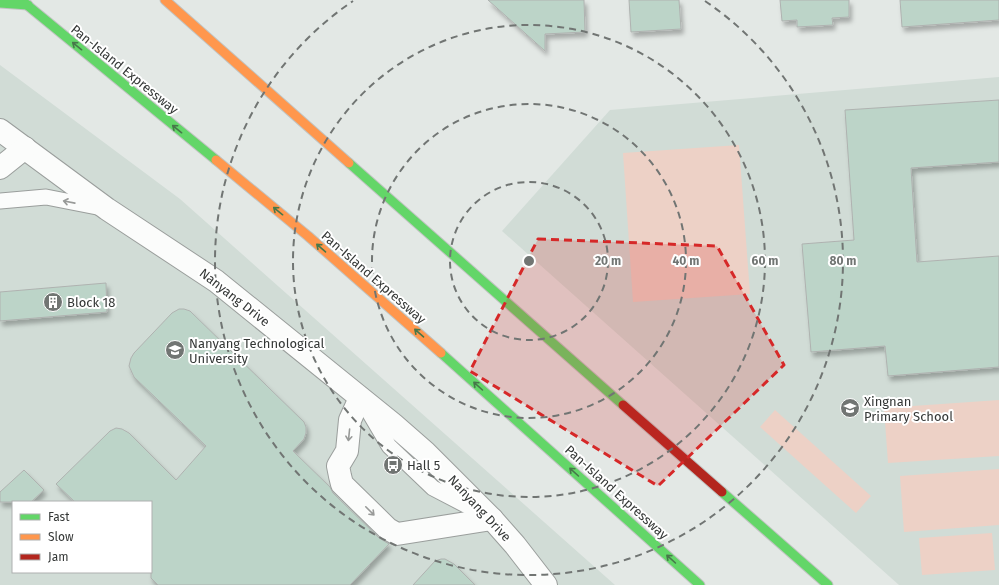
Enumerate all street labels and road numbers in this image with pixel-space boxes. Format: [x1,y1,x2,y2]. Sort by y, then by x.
street label: Pan-Island Expressway [68,22,182,118]
street label: Pan-Island Expressway [318,228,429,327]
street label: Nanyang Drive [197,265,273,329]
street label: Pan-Island Expressway [562,442,672,543]
street label: Nanyang Drive [445,472,514,545]

